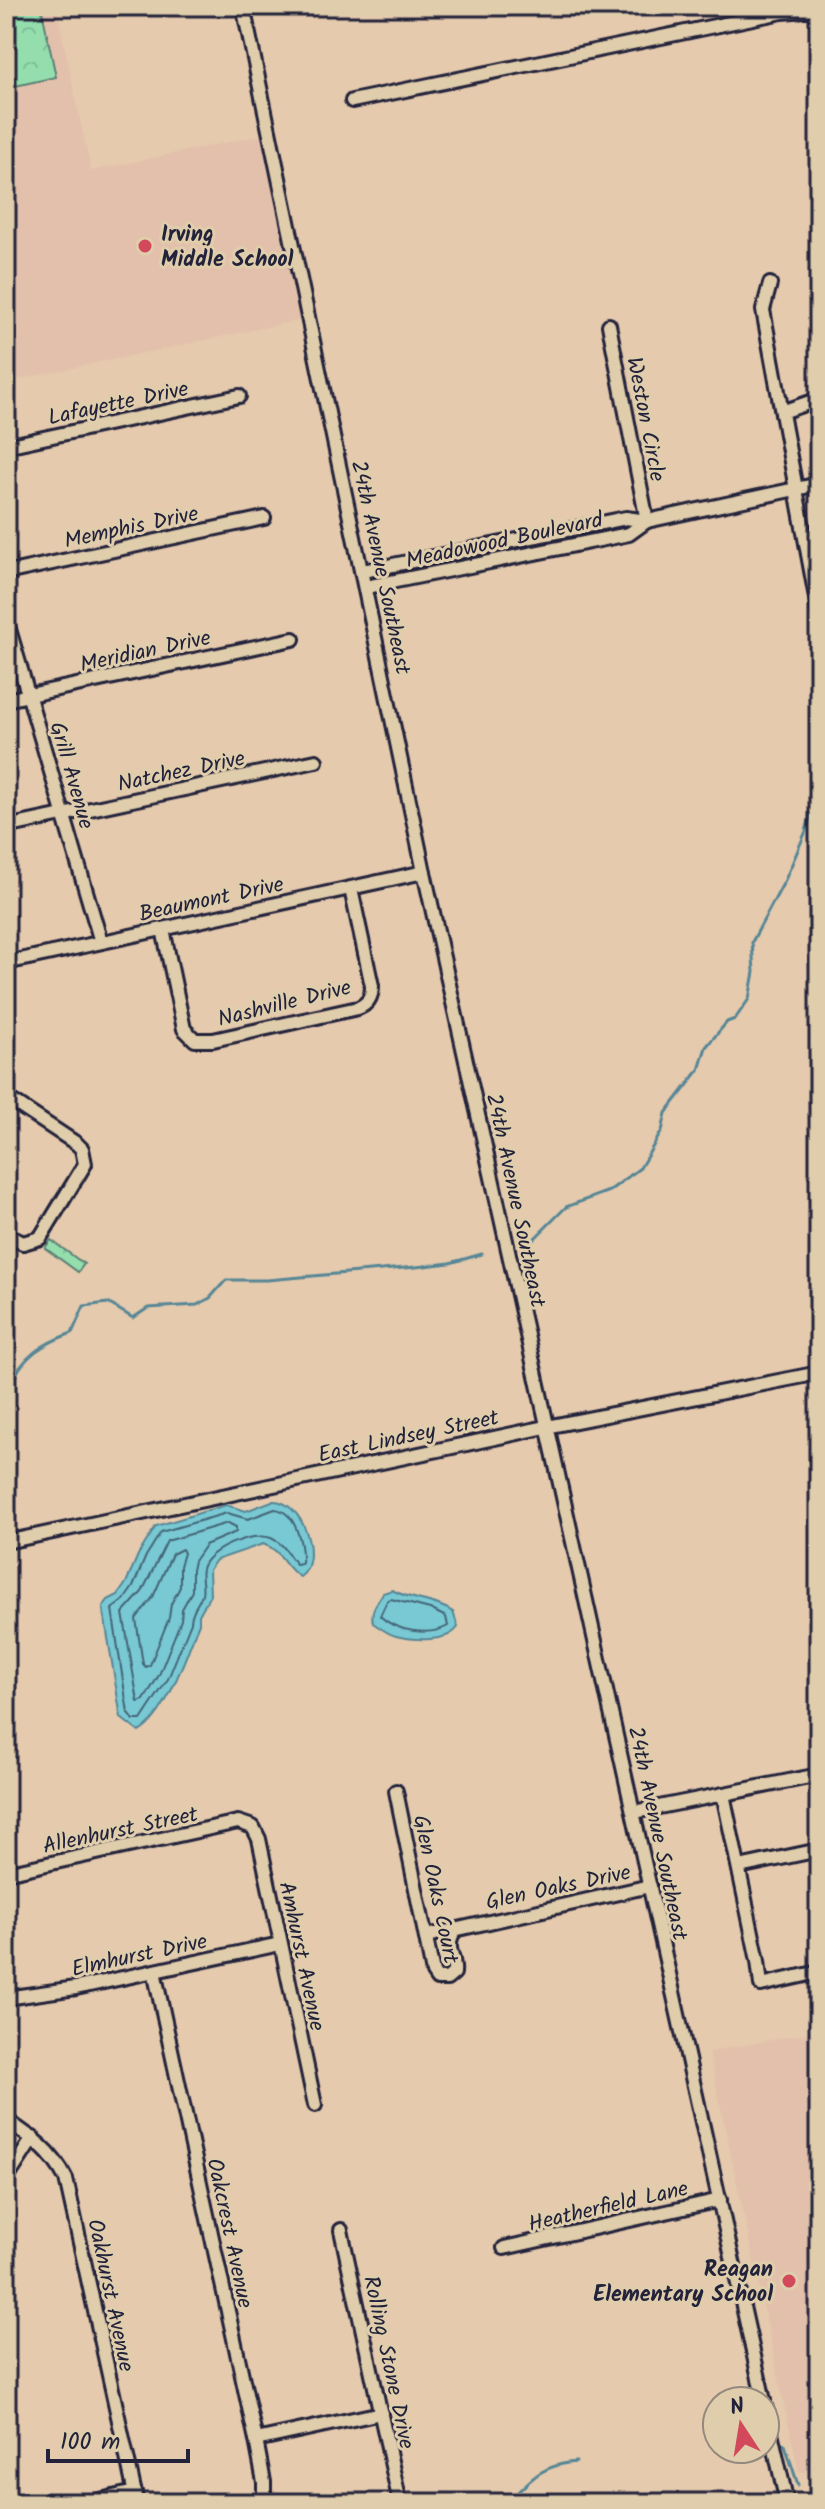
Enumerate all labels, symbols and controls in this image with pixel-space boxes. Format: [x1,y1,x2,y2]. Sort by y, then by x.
place label: Irving Middle School [161,218,293,278]
marker: Irving Middle School [136,237,154,255]
street label: Weston Circle [615,354,674,485]
street label: Lafayette Drive [45,372,192,436]
street label: 24th Avenue Southeast [340,457,419,678]
street label: Memphis Drive [61,497,202,560]
street label: Meadowood Boulevard [403,503,607,579]
street label: Meridian Drive [77,622,214,683]
street label: Grill Avenue [39,718,103,834]
street label: Natchez Drive [114,742,249,803]
street label: Beaumont Drive [136,868,287,933]
street label: Nashville Drive [214,971,355,1038]
street label: 24th Avenue Southeast [475,1090,554,1311]
street label: East Lindsey Street [315,1401,503,1474]
street label: 24th Avenue Southeast [617,1723,696,1944]
street label: Allenhurst Street [40,1798,202,1865]
street label: Glen Oaks Court [402,1812,467,1968]
street label: Glen Oaks Drive [483,1856,634,1921]
street label: Amhurst Avenue [268,1879,333,2035]
street label: Elmhurst Drive [68,1925,211,1988]
street label: Oakcrest Avenue [196,2155,262,2312]
street label: Heatherfield Lane [525,2172,692,2243]
street label: Oakhurst Avenue [76,2216,143,2375]
place label: Reagan Elementary School [593,2253,773,2313]
marker: Reagan Elementary School [780,2272,798,2290]
street label: Rolling Stone Drive [352,2273,423,2452]
north arrow [701,2385,781,2465]
text: N [727,2389,748,2426]
scale bar [48,2413,188,2463]
text: 100 m [60,2423,120,2462]

